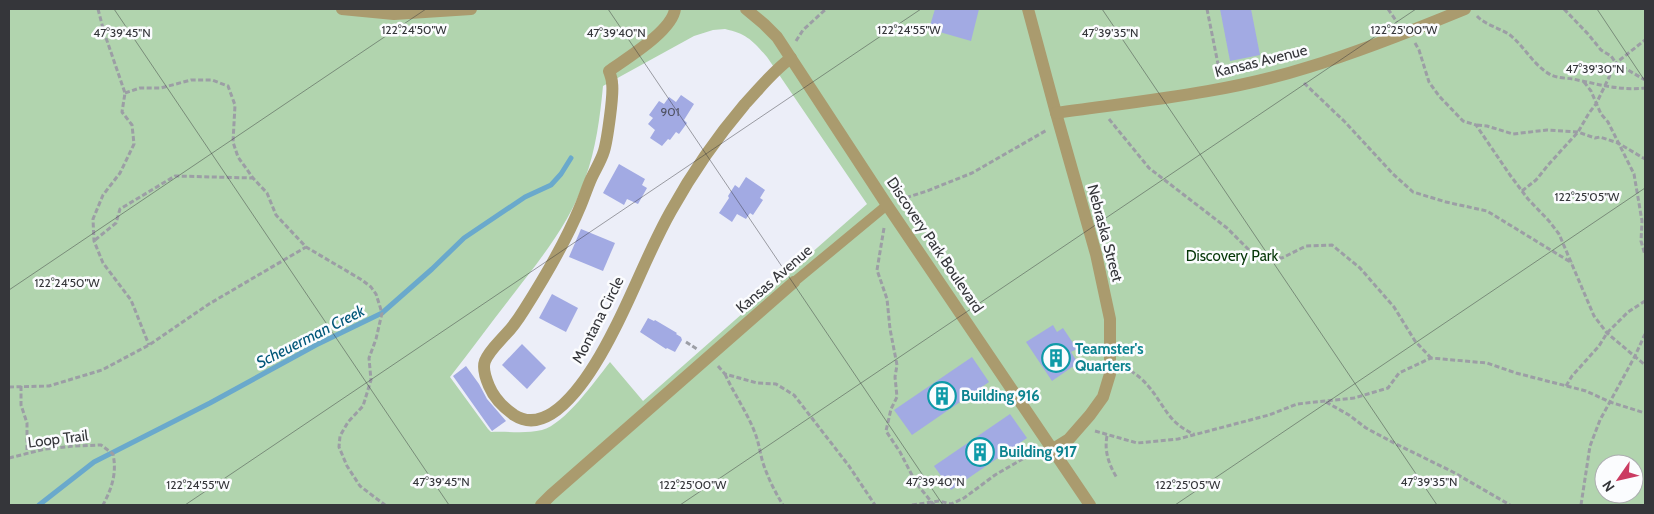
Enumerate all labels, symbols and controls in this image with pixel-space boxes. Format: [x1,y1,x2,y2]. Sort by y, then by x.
text: 122°24'50"W [381,22,447,37]
text: 122°24'55"W [877,22,941,37]
text: 122°25'00"W [1371,22,1438,37]
text: 47°39'45"N [93,25,151,40]
text: 47°39'40"N [586,25,646,40]
text: 47°39'35"N [1081,25,1139,40]
street label: Kansas Avenue [1213,41,1309,81]
text: 47°39'30"N [1565,61,1625,76]
house number: 901 [660,104,680,119]
street label: Discovery Park Boulevard [883,174,987,316]
street label: Nebraska Street [1083,182,1127,284]
text: 122°25'05"W [1555,189,1620,204]
street label: Kansas Avenue [732,241,816,317]
park label: Discovery Park [1186,247,1279,265]
street label: Montana Circle [568,273,628,366]
text: 122°24'50"W [34,275,100,290]
water label: Scheuerman Creek [253,300,369,372]
place label: Teamster's Quarters [1075,340,1144,375]
building icon: Teamster's Quarters [1041,343,1071,373]
building icon: Building 916 [927,381,957,411]
place label: Building 916 [961,387,1040,405]
street label: Loop Trail [27,426,90,452]
building icon: Building 917 [965,437,995,467]
place label: Building 917 [999,443,1077,461]
north arrow [1594,454,1644,504]
text: 47°39'45"N [412,474,470,489]
text: 47°39'40"N [905,474,965,489]
text: 47°39'35"N [1400,474,1458,489]
text: 122°24'55"W [166,477,230,492]
text: 122°25'00"W [660,477,727,492]
text: 122°25'05"W [1156,477,1221,492]
text: N [1598,477,1618,495]

